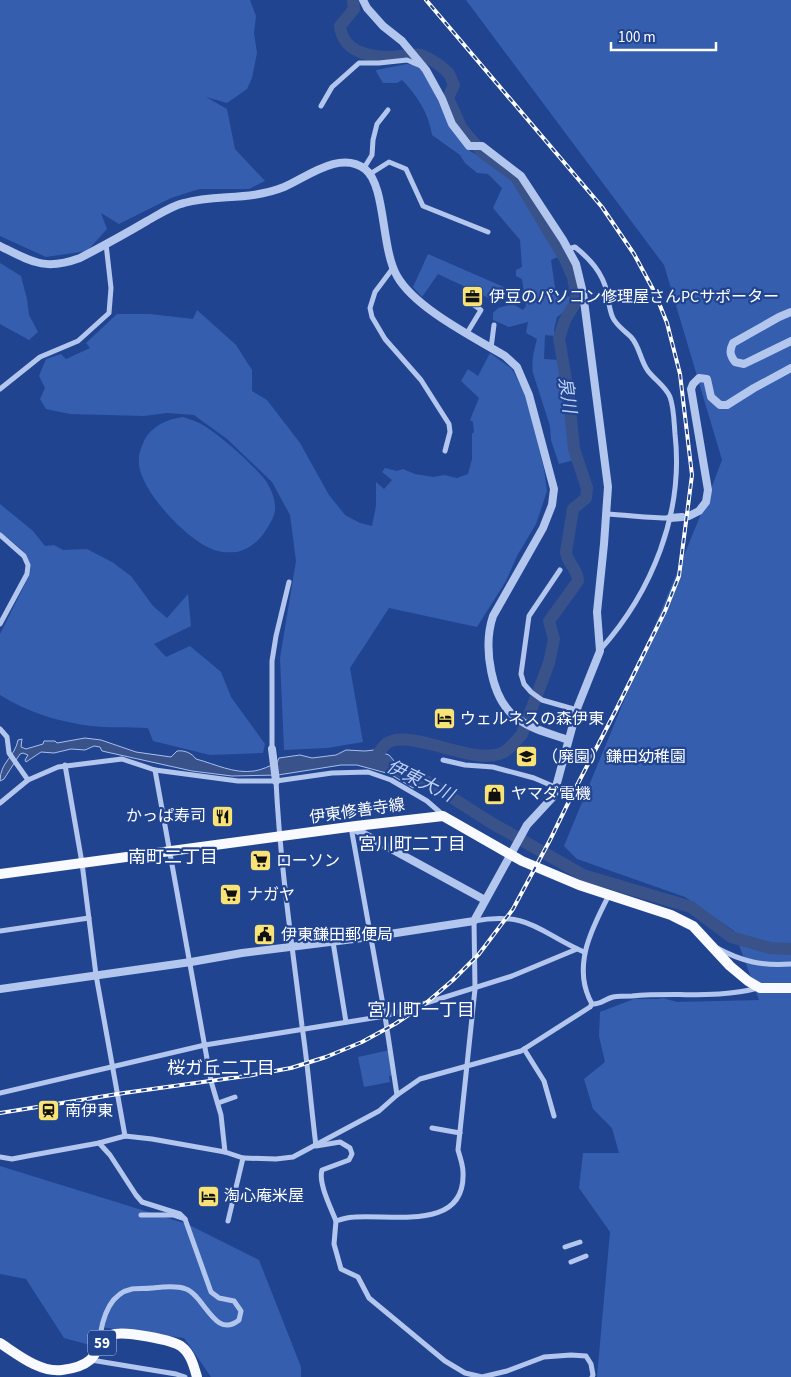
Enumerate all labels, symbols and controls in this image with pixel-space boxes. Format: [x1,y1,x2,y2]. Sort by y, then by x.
scale bar [611,20,716,52]
text: 100 m [618,27,656,48]
office icon: 伊豆のパソコン修理屋さんPCサポーター [461,285,485,309]
place label: 伊豆のパソコン修理屋さんPCサポーター [489,286,779,308]
water label: 泉川 [552,375,582,417]
hotel icon: ウェルネスの森伊東 [432,707,456,731]
place label: ウェルネスの森伊東 [460,708,604,730]
school or university icon: （廃園）鎌田幼稚園 [514,745,538,769]
place label: （廃園）鎌田幼稚園 [542,746,686,768]
water label: 伊東大川 [382,754,460,809]
shop icon: ヤマダ電機 [483,782,507,806]
place label: ヤマダ電機 [511,783,591,805]
street label: 伊東修善寺線 [308,793,406,829]
restaurant icon: かっぱ寿司 [210,804,234,828]
place label: かっぱ寿司 [126,805,206,827]
district label: 宮川町二丁目 [358,832,466,857]
district label: 南町二丁目 [128,845,218,870]
supermarket icon: ローソン [248,849,272,873]
place label: ローソン [276,850,340,872]
supermarket icon: ナガヤ [219,883,243,907]
place label: ナガヤ [247,884,295,906]
public building icon: 伊東鎌田郵便局 [253,923,277,947]
place label: 伊東鎌田郵便局 [281,924,393,946]
district label: 宮川町一丁目 [367,998,475,1023]
district label: 桜ガ丘二丁目 [167,1056,275,1081]
station icon: 南伊東 [37,1099,61,1123]
place label: 南伊東 [65,1100,113,1122]
hotel icon: 淘心庵米屋 [196,1184,220,1208]
place label: 淘心庵米屋 [224,1185,304,1207]
road number: 59 [88,1330,116,1356]

